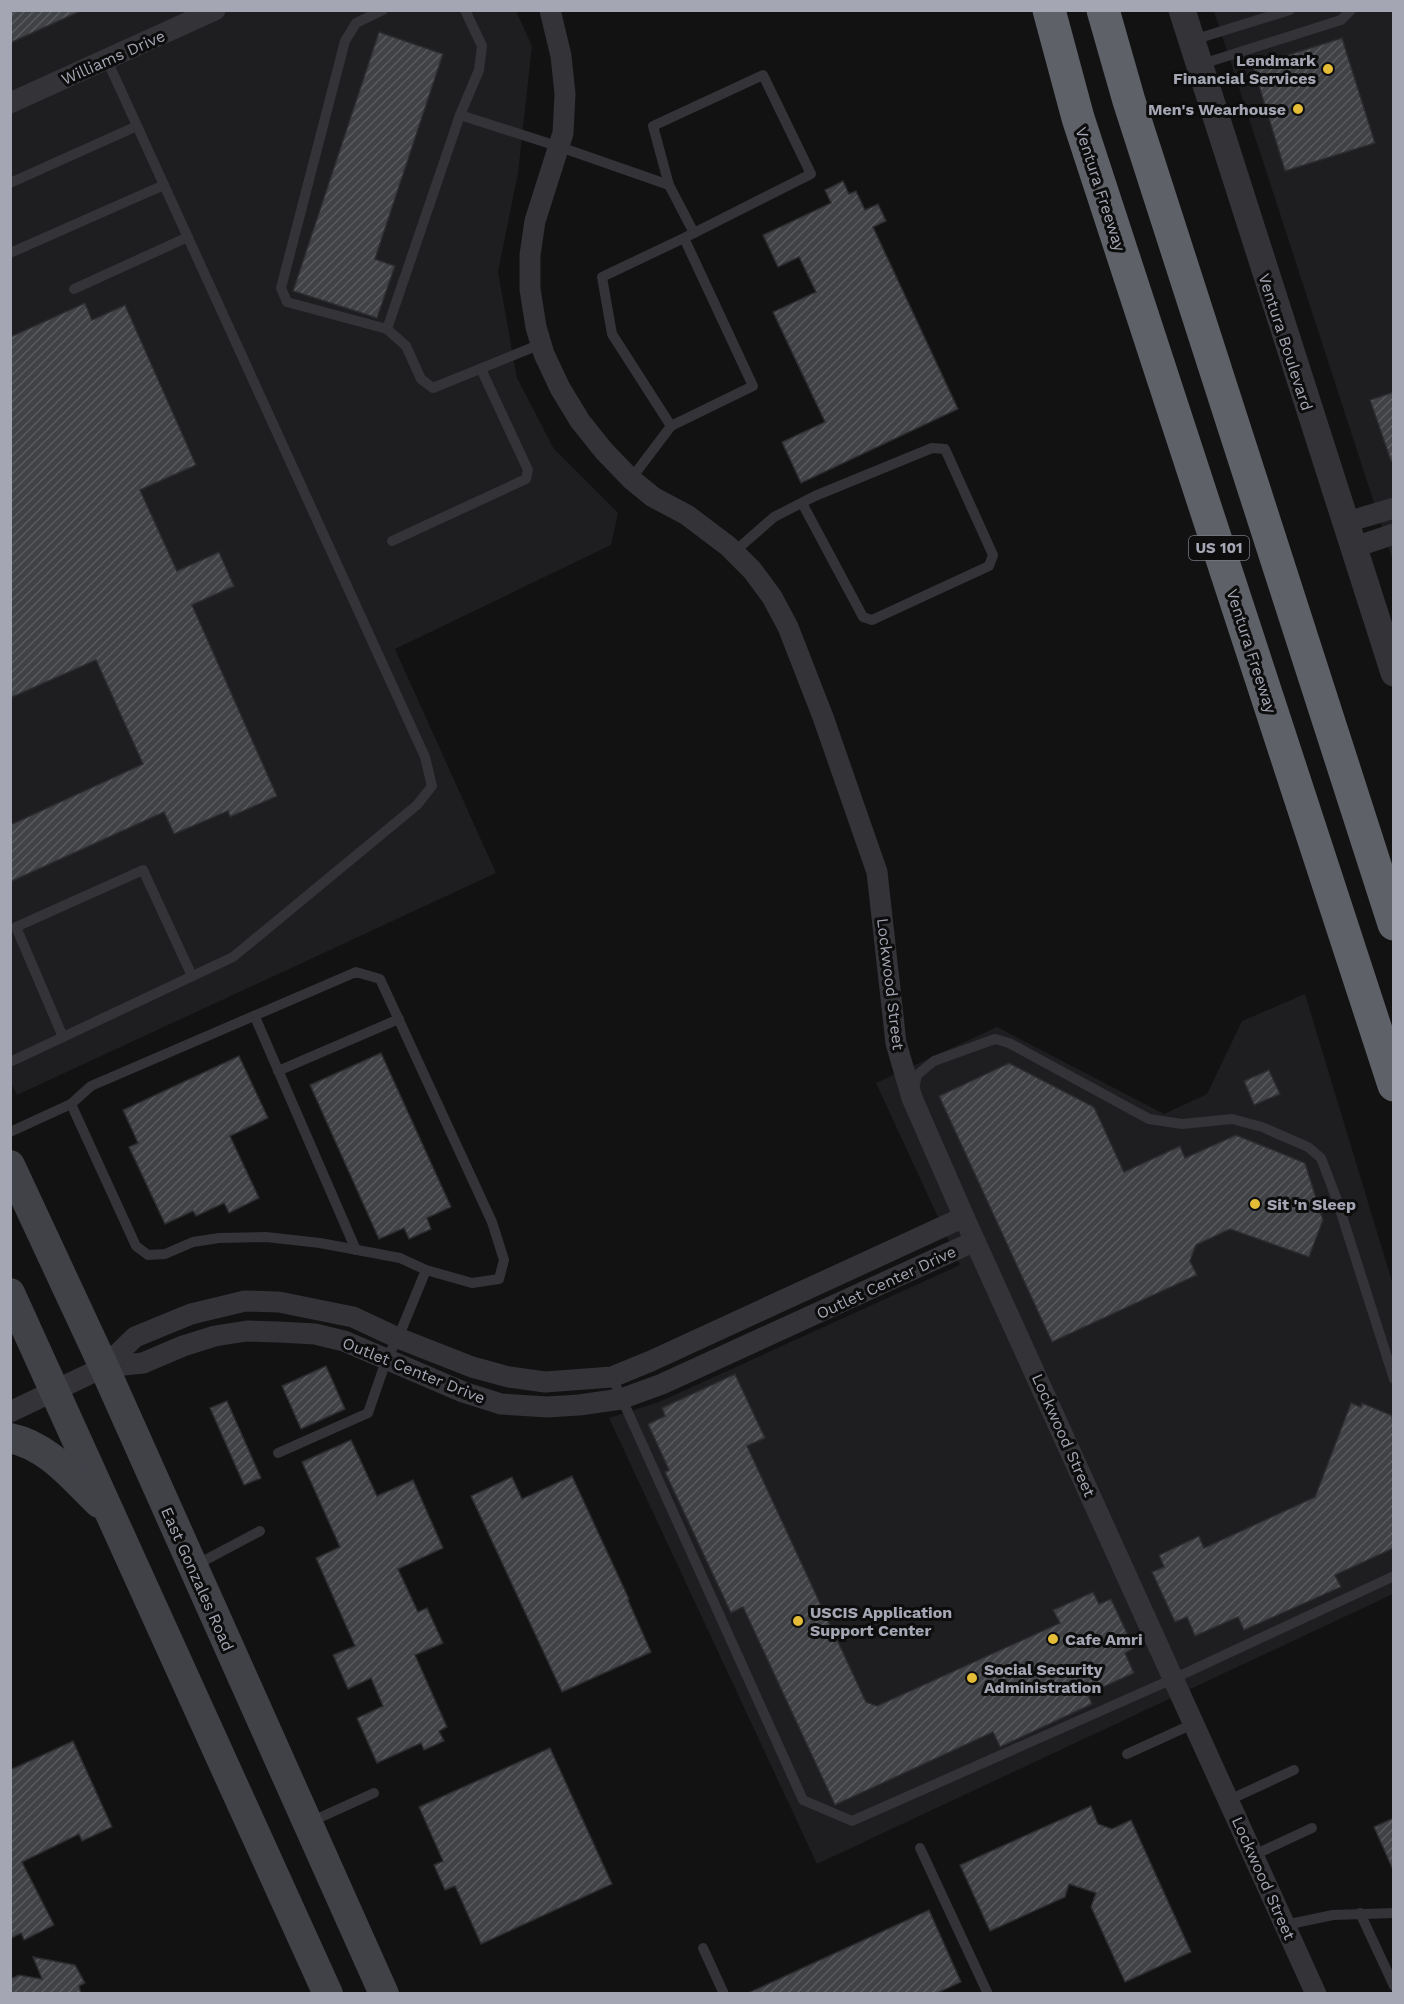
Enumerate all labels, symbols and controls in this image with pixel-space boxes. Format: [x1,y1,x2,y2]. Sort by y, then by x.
street label: Williams Drive [58,26,168,89]
place label: Lendmark Financial Services [1173,51,1316,88]
marker: Lendmark Financial Services [1321,62,1335,76]
place label: Men's Wearhouse [1148,100,1286,119]
marker: Men's Wearhouse [1291,102,1305,116]
street label: Ventura Freeway [1071,125,1130,254]
street label: Ventura Boulevard [1254,271,1317,413]
road number: US 101 [1189,536,1249,560]
street label: Ventura Freeway [1222,587,1281,716]
street label: Lockwood Street [873,917,908,1051]
place label: Sit 'n Sleep [1267,1195,1356,1214]
marker: Sit 'n Sleep [1248,1197,1262,1211]
street label: Outlet Center Drive [813,1242,959,1323]
street label: Outlet Center Drive [340,1333,488,1408]
street label: Lockwood Street [1028,1371,1099,1500]
street label: East Gonzales Road [157,1504,238,1654]
place label: USCIS Application Support Center [810,1603,952,1640]
marker: USCIS Application Support Center [791,1614,805,1628]
place label: Cafe Amri [1065,1630,1143,1649]
marker: Cafe Amri [1046,1632,1060,1646]
place label: Social Security Administration [984,1660,1104,1697]
marker: Social Security Administration [965,1671,979,1685]
street label: Lockwood Street [1228,1814,1299,1943]

